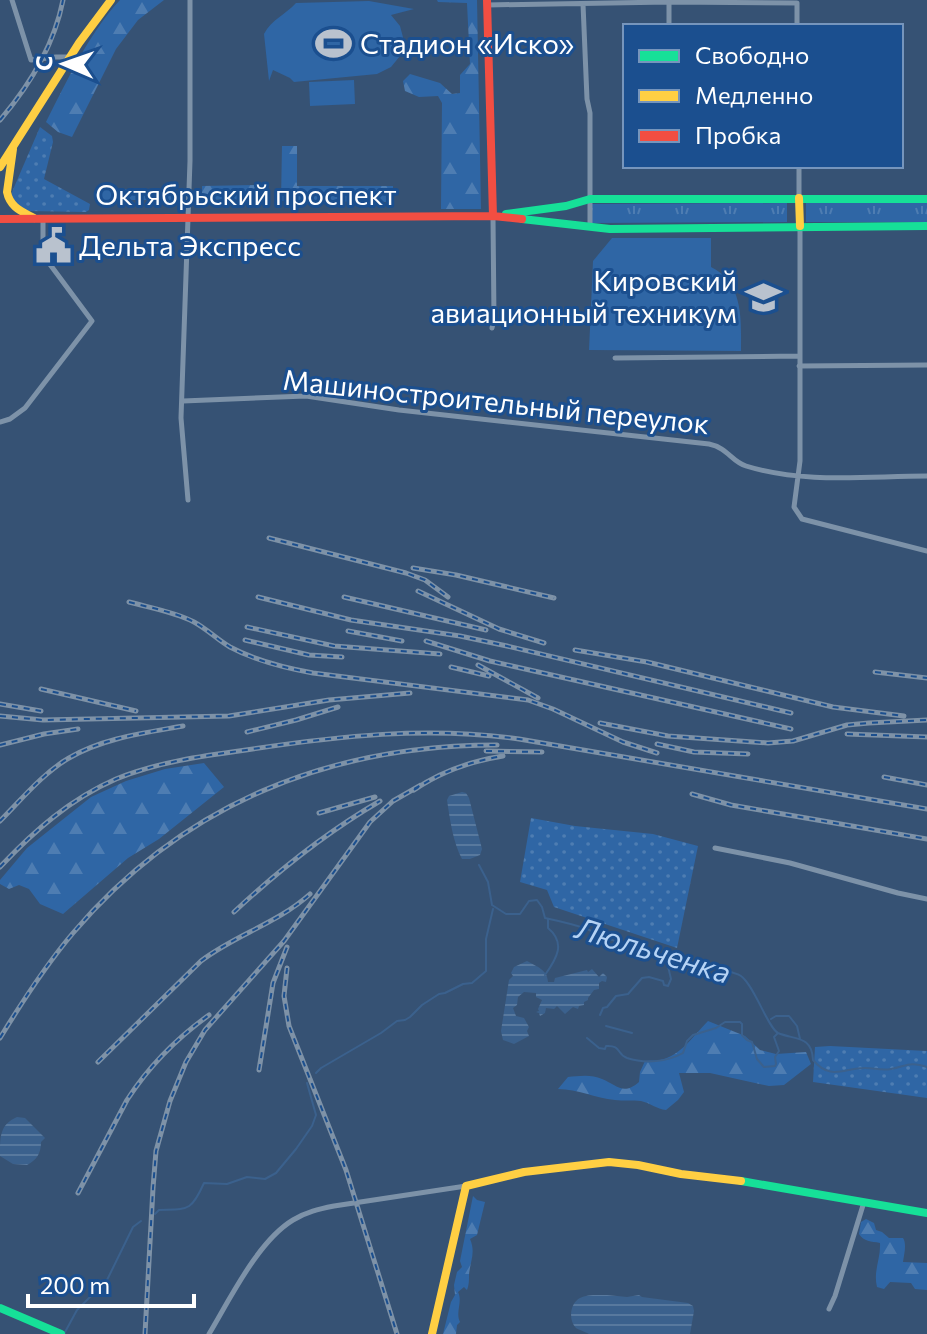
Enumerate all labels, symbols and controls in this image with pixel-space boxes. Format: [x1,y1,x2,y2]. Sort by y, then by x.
north arrow [24,24,104,104]
legend [623,24,903,168]
sports icon: Стадион «Иско» [315,25,353,63]
place label: Стадион «Иско» [360,26,574,60]
text: Свободно [695,40,809,69]
text: С [30,55,57,71]
text: Медленно [695,80,813,109]
text: Пробка [695,120,781,149]
street label: Октябрьский проспект [95,177,397,211]
public building icon: Дельта Экспресс [34,227,72,265]
place label: Дельта Экспресс [79,228,301,262]
place label: Кировский авиационный техникум [430,263,737,329]
school or university icon: Кировский авиационный техникум [744,278,782,316]
street label: Машиностроительный переулок [281,362,711,440]
water label: Люльченка [570,907,736,990]
scale bar [28,1258,194,1308]
text: 200 m [40,1270,110,1299]

